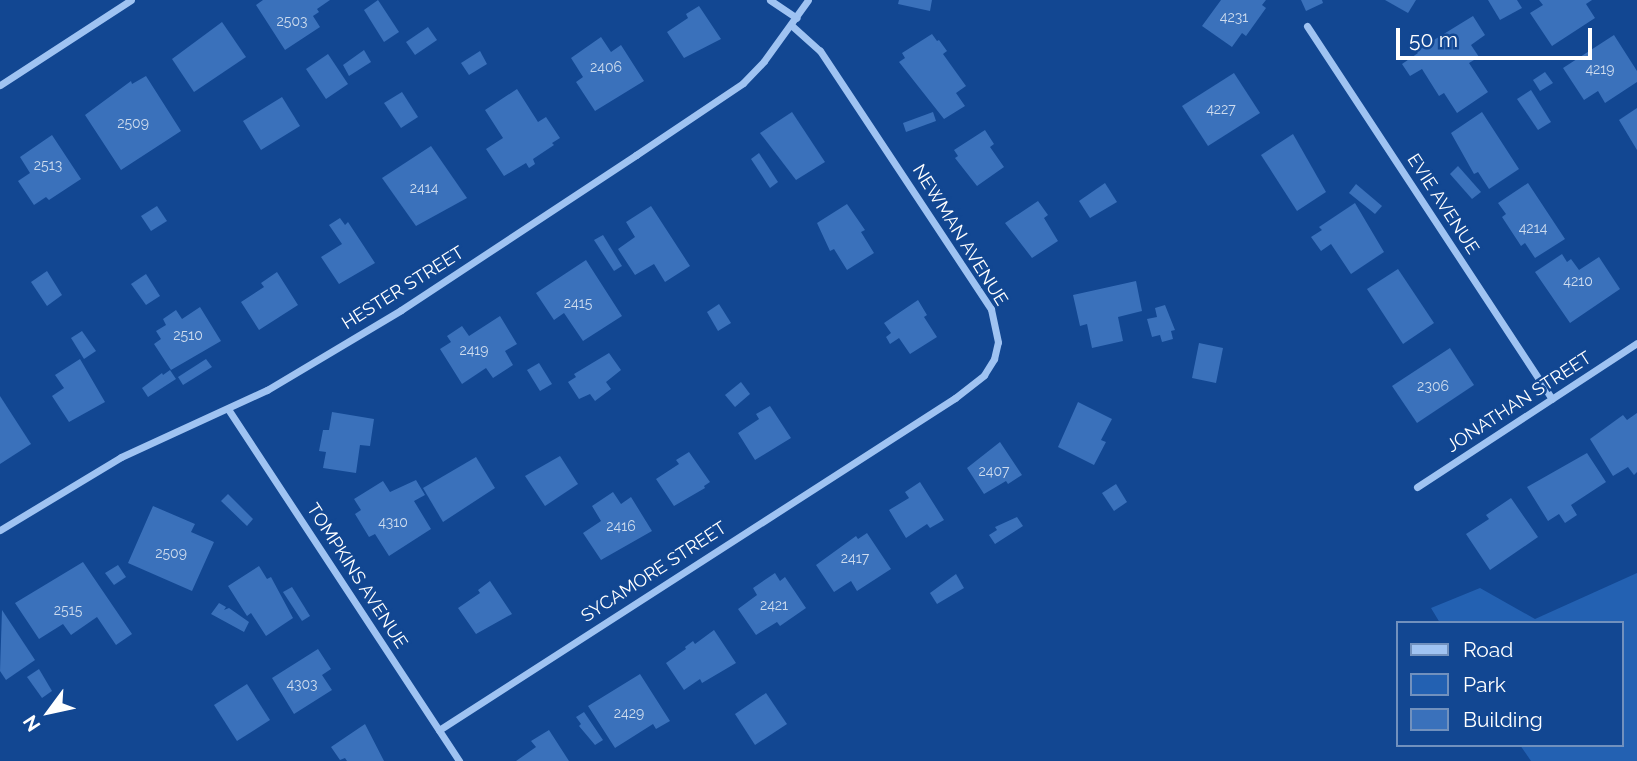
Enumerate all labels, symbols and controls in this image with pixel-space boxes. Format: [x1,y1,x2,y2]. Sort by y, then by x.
house number: 4231 [1220,9,1248,25]
house number: 2503 [277,13,307,29]
scale bar [1399,14,1595,58]
text: 50 m [1409,27,1458,52]
house number: 2406 [590,59,622,75]
house number: 4219 [1585,61,1615,77]
house number: 4227 [1206,101,1236,117]
house number: 2509 [117,115,149,131]
street label: EVIE AVENUE [1402,150,1484,258]
house number: 2513 [34,157,62,173]
street label: NEWMAN AVENUE [908,160,1012,310]
house number: 2414 [410,180,438,196]
house number: 4214 [1519,220,1547,236]
street label: HESTER STREET [338,242,468,334]
house number: 4210 [1563,273,1593,289]
house number: 2415 [564,295,592,311]
house number: 2510 [173,327,203,343]
house number: 2419 [459,342,489,358]
street label: JONATHAN STREET [1442,347,1596,457]
house number: 2306 [1417,378,1449,394]
house number: 2407 [979,463,1009,479]
street label: TOMPKINS AVENUE [302,499,412,653]
house number: 4310 [378,514,408,530]
street label: SYCAMORE STREET [577,517,731,627]
house number: 2416 [606,518,636,534]
house number: 2509 [155,545,187,561]
house number: 2417 [841,550,869,566]
house number: 2421 [760,597,788,613]
house number: 2515 [54,602,82,618]
legend [1396,621,1623,747]
text: Road [1463,637,1513,662]
text: Park [1463,672,1506,697]
house number: 4303 [286,676,318,692]
north arrow [14,677,84,747]
house number: 2429 [614,705,644,721]
text: Building [1463,707,1543,732]
text: N [18,711,45,736]

